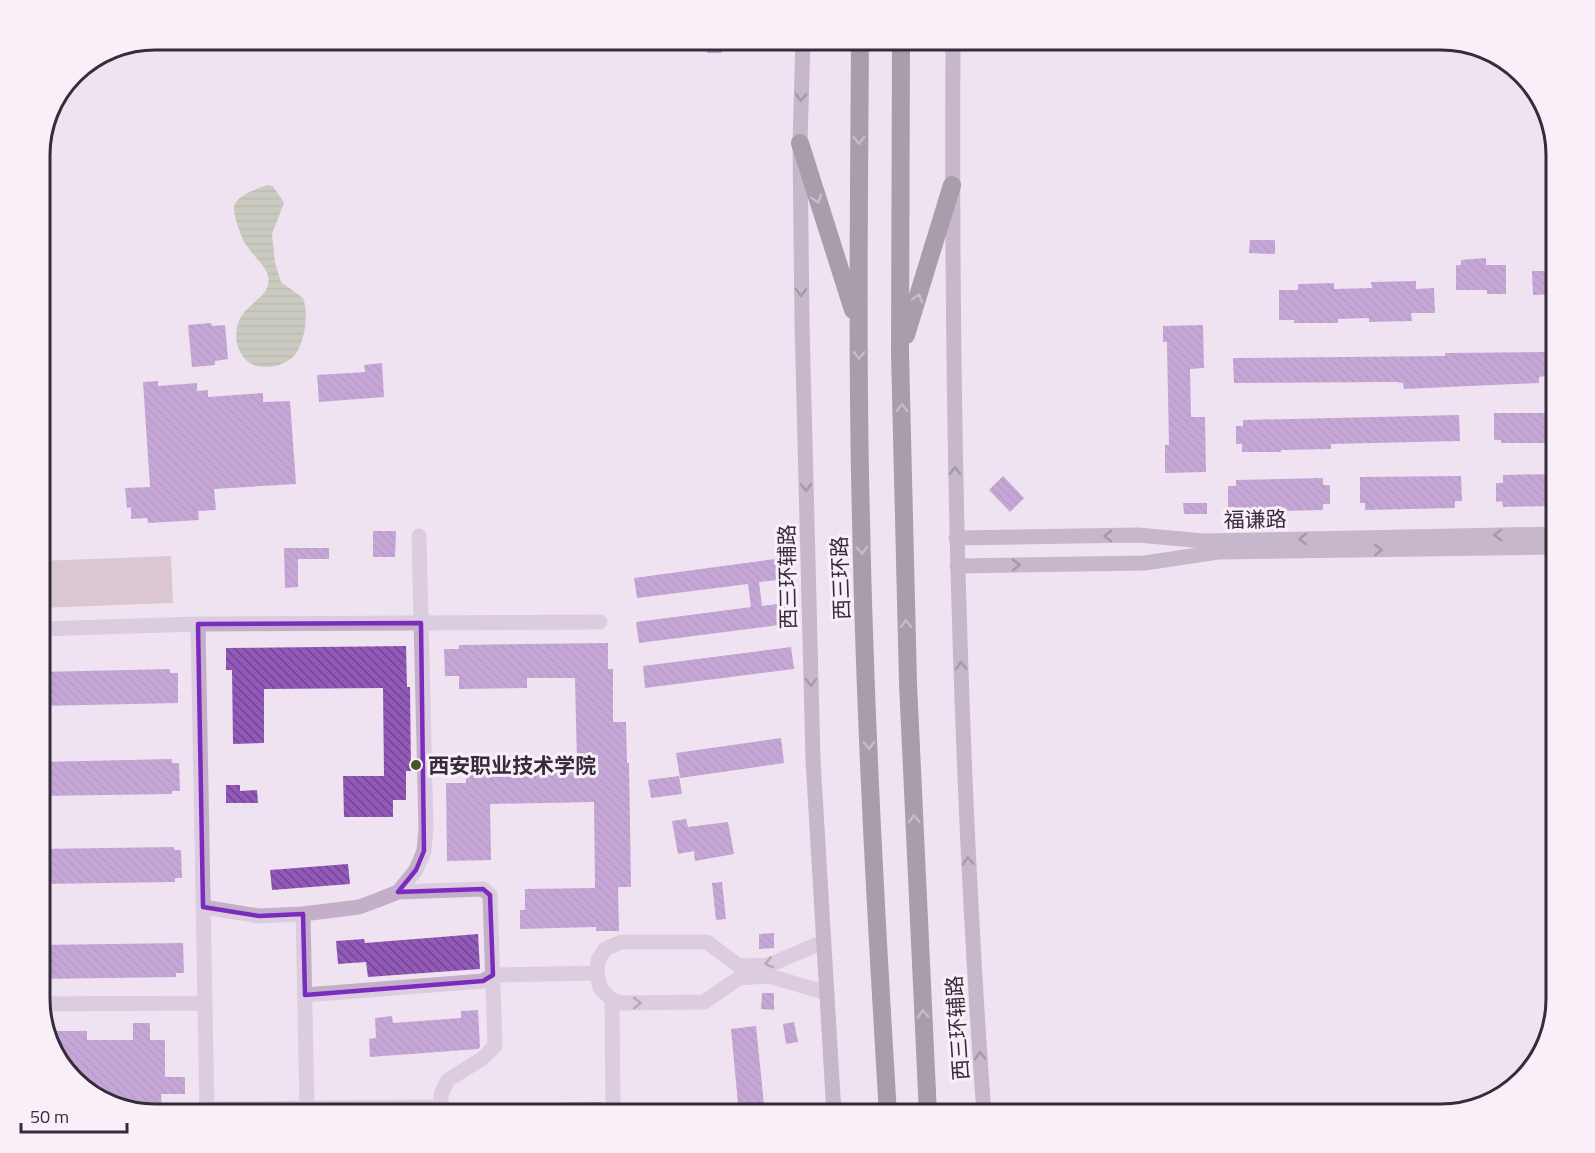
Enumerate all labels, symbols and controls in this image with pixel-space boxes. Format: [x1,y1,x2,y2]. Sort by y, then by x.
one-way arrow [795,93,807,102]
one-way arrow [853,135,865,144]
one-way arrow [810,193,823,204]
one-way arrow [795,288,807,297]
one-way arrow [911,293,923,303]
one-way arrow [853,351,865,360]
one-way arrow [895,404,908,413]
one-way arrow [949,467,961,476]
one-way arrow [800,483,812,492]
street label: 福谦路 [1223,502,1287,536]
street label: 西三环辅路 [770,524,804,630]
one-way arrow [1103,529,1112,542]
one-way arrow [1493,529,1502,541]
one-way arrow [1298,533,1307,545]
street label: 西三环路 [823,535,857,621]
one-way arrow [1374,544,1383,556]
one-way arrow [855,546,868,555]
one-way arrow [1011,559,1020,571]
one-way arrow [900,619,913,628]
one-way arrow [954,662,967,671]
one-way arrow [805,678,817,687]
one-way arrow [863,741,875,750]
place label: 西安职业技术学院 [428,749,596,781]
marker: 西安职业技术学院 [409,758,423,772]
one-way arrow [907,814,920,823]
one-way arrow [962,856,975,866]
one-way arrow [764,956,774,969]
street label: 西三环辅路 [937,975,977,1081]
one-way arrow [632,997,641,1009]
one-way arrow [916,1009,929,1018]
one-way arrow [973,1051,986,1060]
scale bar [21,1096,128,1134]
text: 50 m [30,1103,69,1130]

